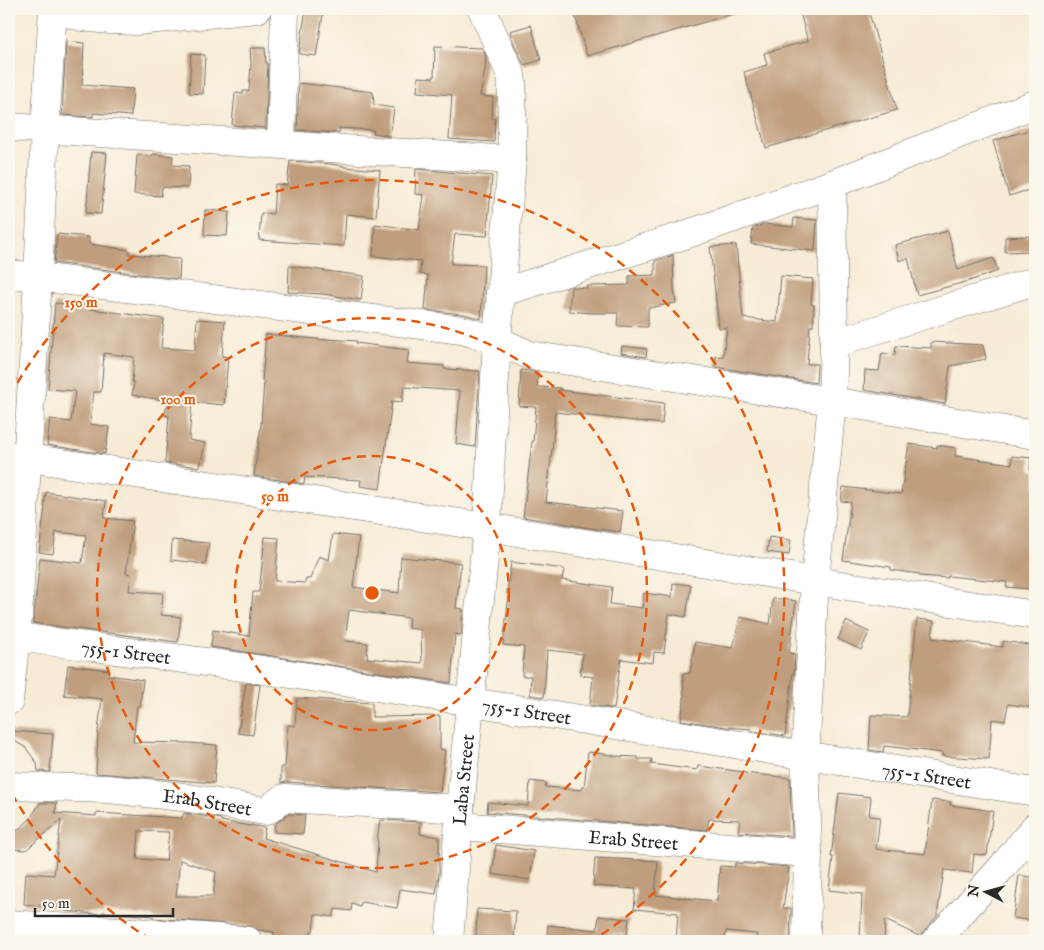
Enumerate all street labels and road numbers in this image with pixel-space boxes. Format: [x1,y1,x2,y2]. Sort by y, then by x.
street label: 755-1 Street [80,636,172,671]
street label: 755-1 Street [480,694,573,732]
street label: Laba Street [449,733,481,826]
street label: 755-1 Street [880,758,973,796]
street label: Erab Street [161,785,254,823]
street label: Erab Street [588,826,680,857]

